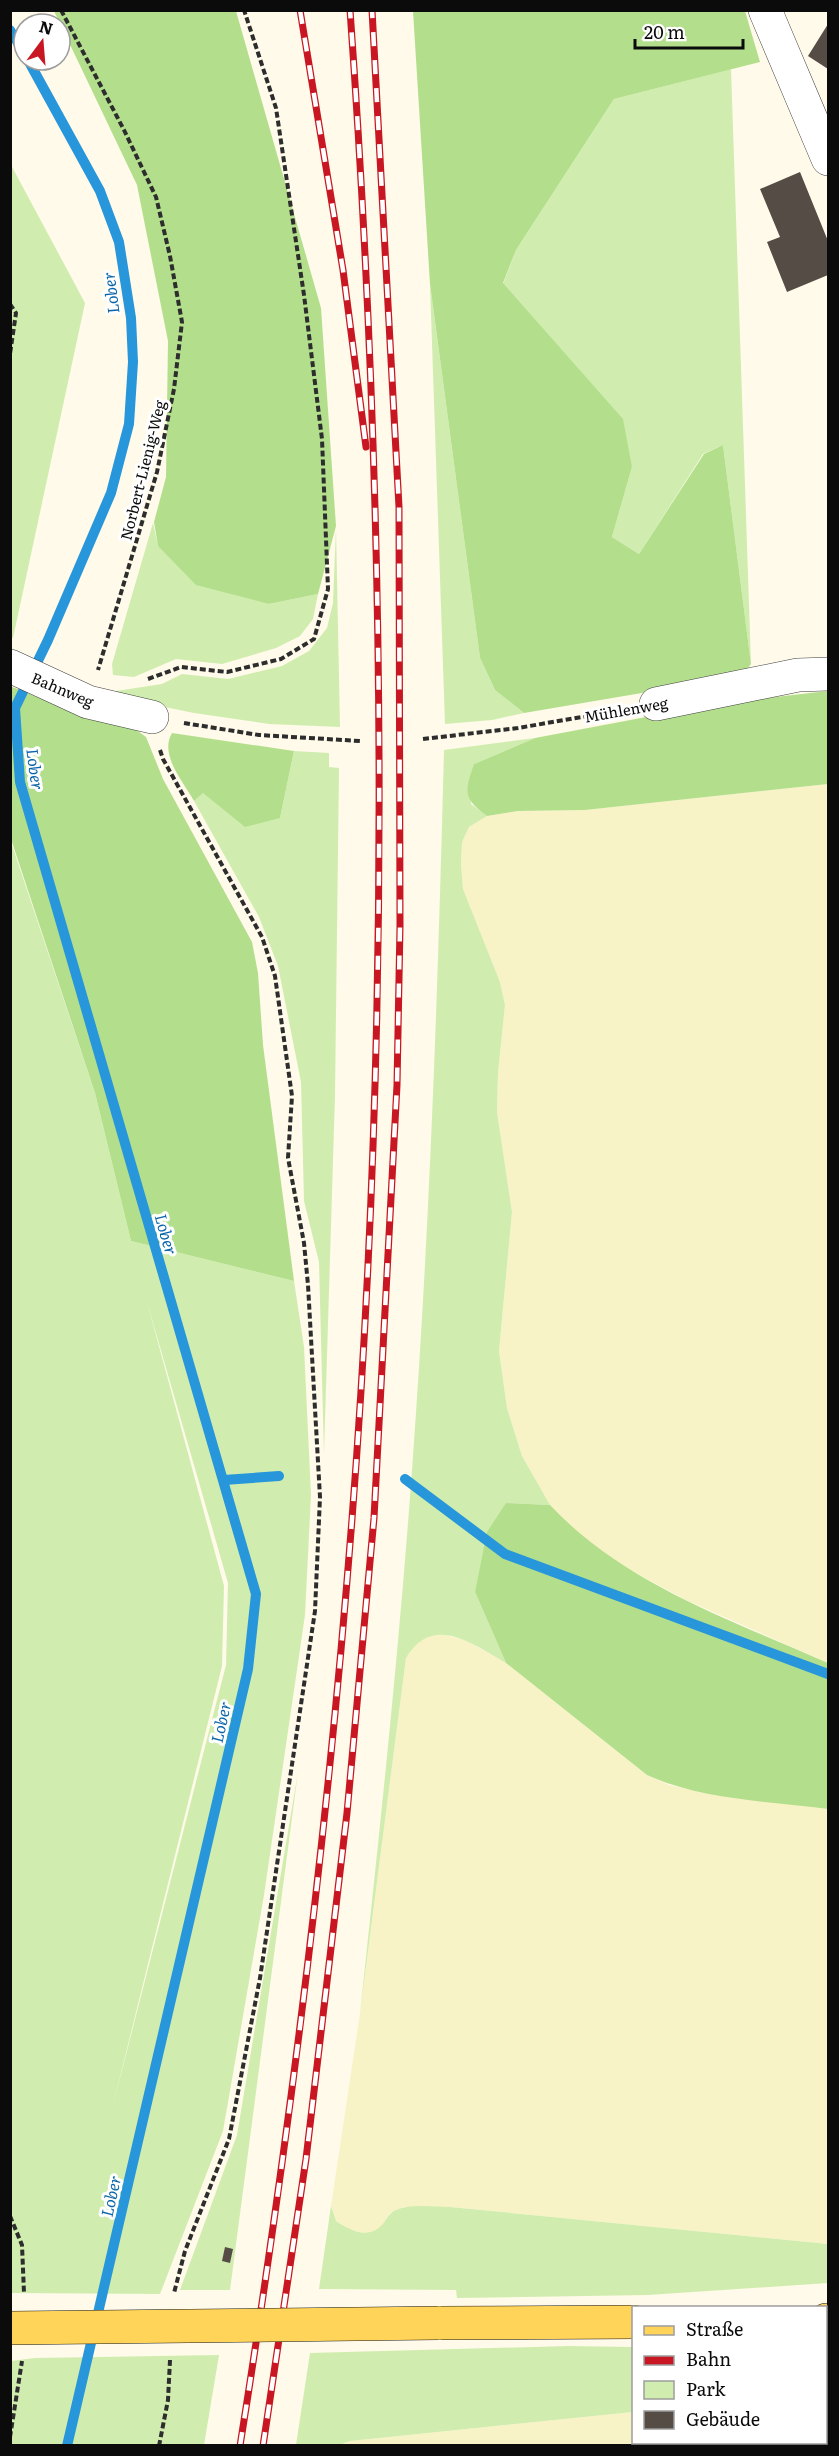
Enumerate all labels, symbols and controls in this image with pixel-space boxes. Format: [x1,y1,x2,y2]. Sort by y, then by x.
north arrow [12,12,72,72]
scale bar [635,12,743,50]
text: N [37,13,56,40]
text: 20 m [644,18,685,45]
water label: Lober [96,271,124,315]
street label: Norbert-Lienig-Weg [113,397,171,543]
street label: Bahnweg [28,666,98,713]
street label: Mühlenweg [582,690,670,728]
water label: Lober [21,747,51,791]
water label: Lober [150,1211,184,1257]
water label: Lober [204,1699,236,1745]
water label: Lober [94,2173,126,2219]
legend [632,2306,827,2444]
text: Straße [686,2315,743,2342]
text: Bahn [686,2345,731,2372]
text: Park [686,2375,727,2402]
text: Gebäude [686,2405,760,2432]

